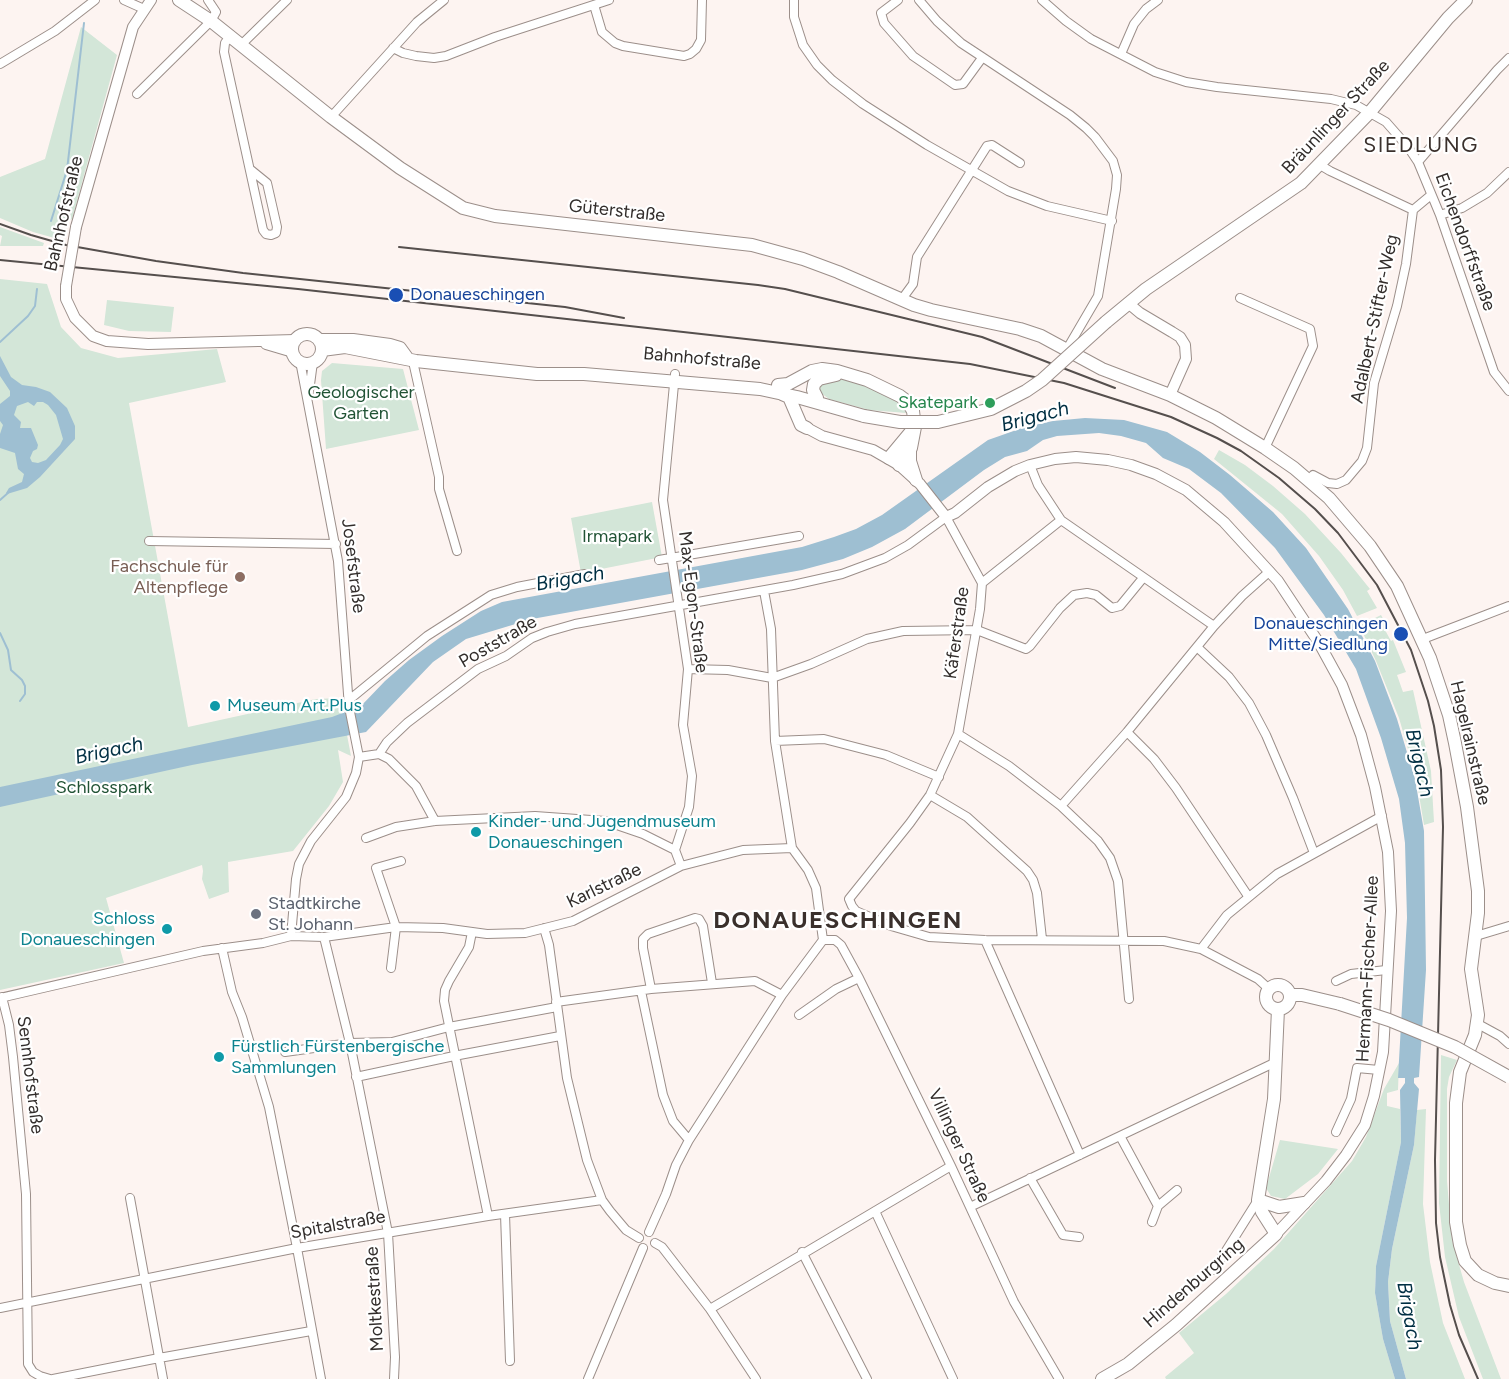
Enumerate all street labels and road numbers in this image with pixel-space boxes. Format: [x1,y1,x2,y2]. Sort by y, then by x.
street label: Bräunlinger Straße [1277,55,1395,179]
street label: Bahnhofstraße [40,154,88,274]
street label: Eichendorffstraße [1430,170,1500,314]
street label: Güterstraße [568,195,666,227]
street label: Adalbert-Stifter-Weg [1347,232,1403,406]
street label: Bahnhofstraße [642,343,762,375]
street label: Josefstraße [336,518,370,614]
street label: Max-Egon-Straße [674,530,712,674]
street label: Käferstraße [940,585,974,681]
street label: Poststraße [455,611,541,673]
street label: Hagelrainstraße [1445,679,1495,807]
street label: Karlstraße [563,859,645,913]
street label: Hermann-Fischer-Allee [1352,875,1384,1063]
street label: Sennhofstraße [12,1015,48,1135]
street label: Villinger Straße [923,1086,995,1206]
street label: Spitalstraße [289,1206,387,1244]
street label: Hindenburgring [1139,1233,1249,1333]
street label: Moltkestraße [361,1246,389,1352]

